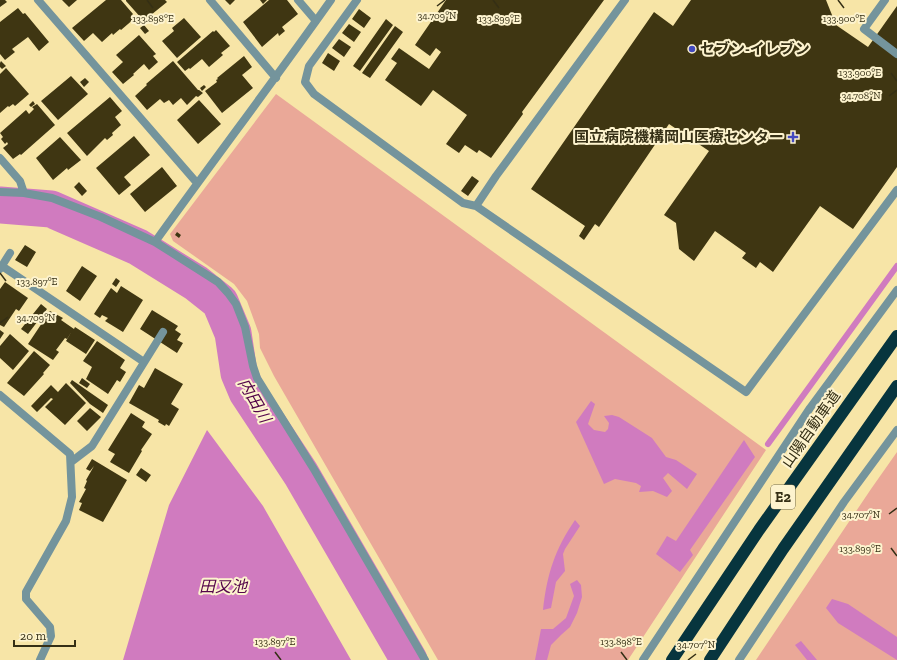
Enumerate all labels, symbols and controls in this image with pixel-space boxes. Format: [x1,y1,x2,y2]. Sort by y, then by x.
text: 34.709°N [417,10,457,22]
text: 133.898°E [132,13,174,25]
text: 133.899°E [478,13,520,25]
text: 133.900°E [823,13,865,25]
place label: セブン-イレブン [700,40,810,58]
marker: セブン-イレブン [687,44,697,54]
text: 133.900°E [839,67,881,79]
text: 34.708°N [841,90,881,102]
place label: 国立病院機構岡山医療センター [574,128,784,146]
marker: 国立病院機構岡山医療センター [787,131,799,143]
text: 133.897°E [17,276,58,288]
text: 34.709°N [16,312,56,324]
water label: 内田川 [234,375,276,428]
street label: 山陽自動車道 [778,387,844,471]
road number: E2 [771,485,795,509]
text: 34.707°N [842,509,881,521]
text: 133.899°E [839,543,881,555]
water label: 田又池 [199,577,249,596]
scale bar [14,622,75,648]
text: 20 m [20,629,47,643]
text: 133.897°E [255,636,296,648]
text: 133.898°E [600,636,642,648]
text: 34.707°N [677,639,716,651]

